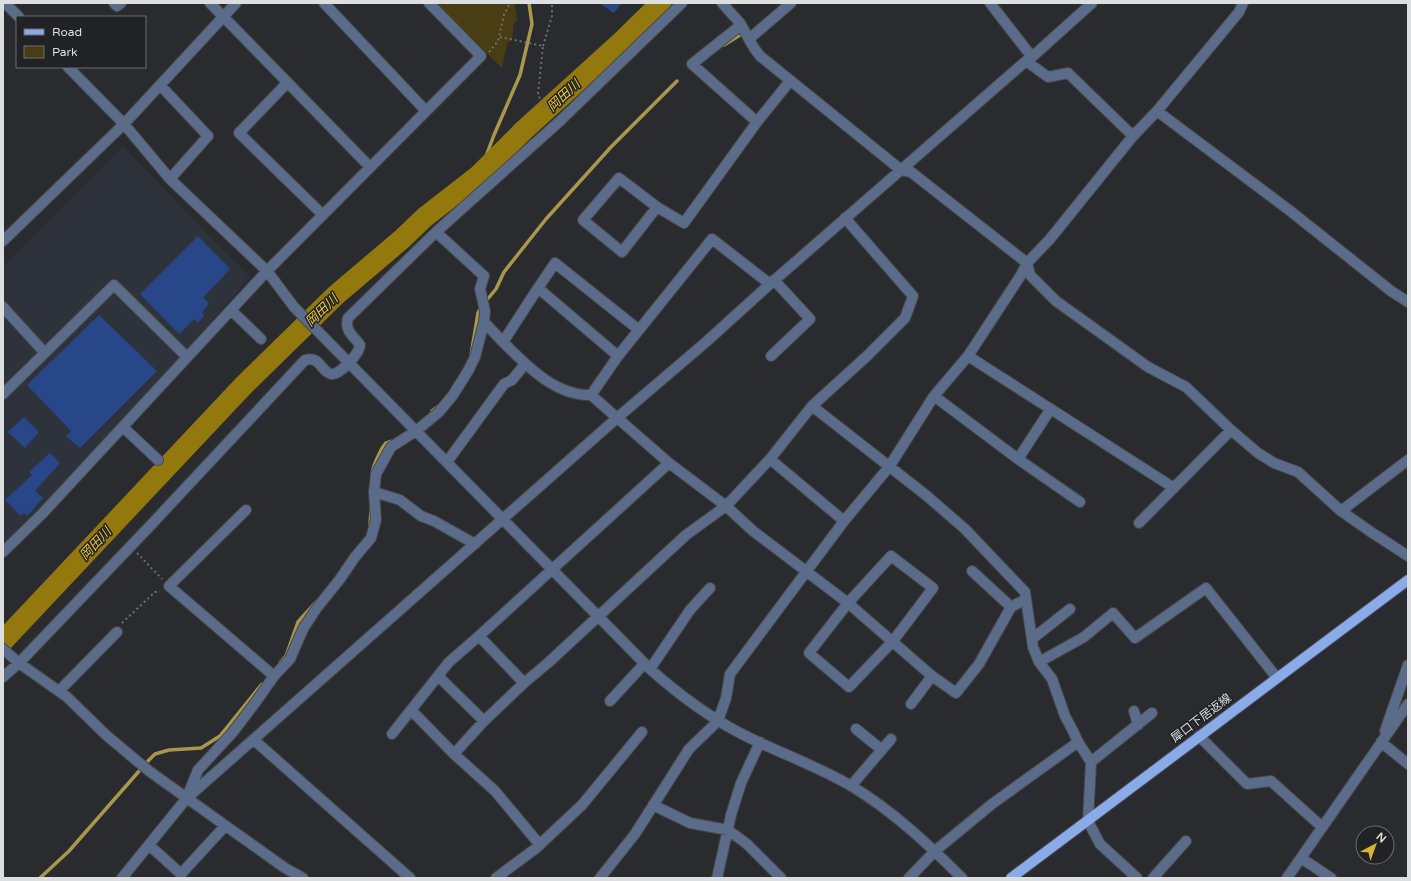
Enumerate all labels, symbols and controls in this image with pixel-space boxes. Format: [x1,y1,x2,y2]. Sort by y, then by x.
legend [16,16,146,68]
text: Road [52,25,82,39]
text: Park [52,45,78,59]
water label: 岡田川 [544,75,585,115]
water label: 岡田川 [302,290,343,330]
water label: 岡田川 [77,523,116,563]
street label: 犀口下居返線 [1168,691,1234,745]
north arrow [1355,825,1395,865]
text: N [1374,830,1389,846]

